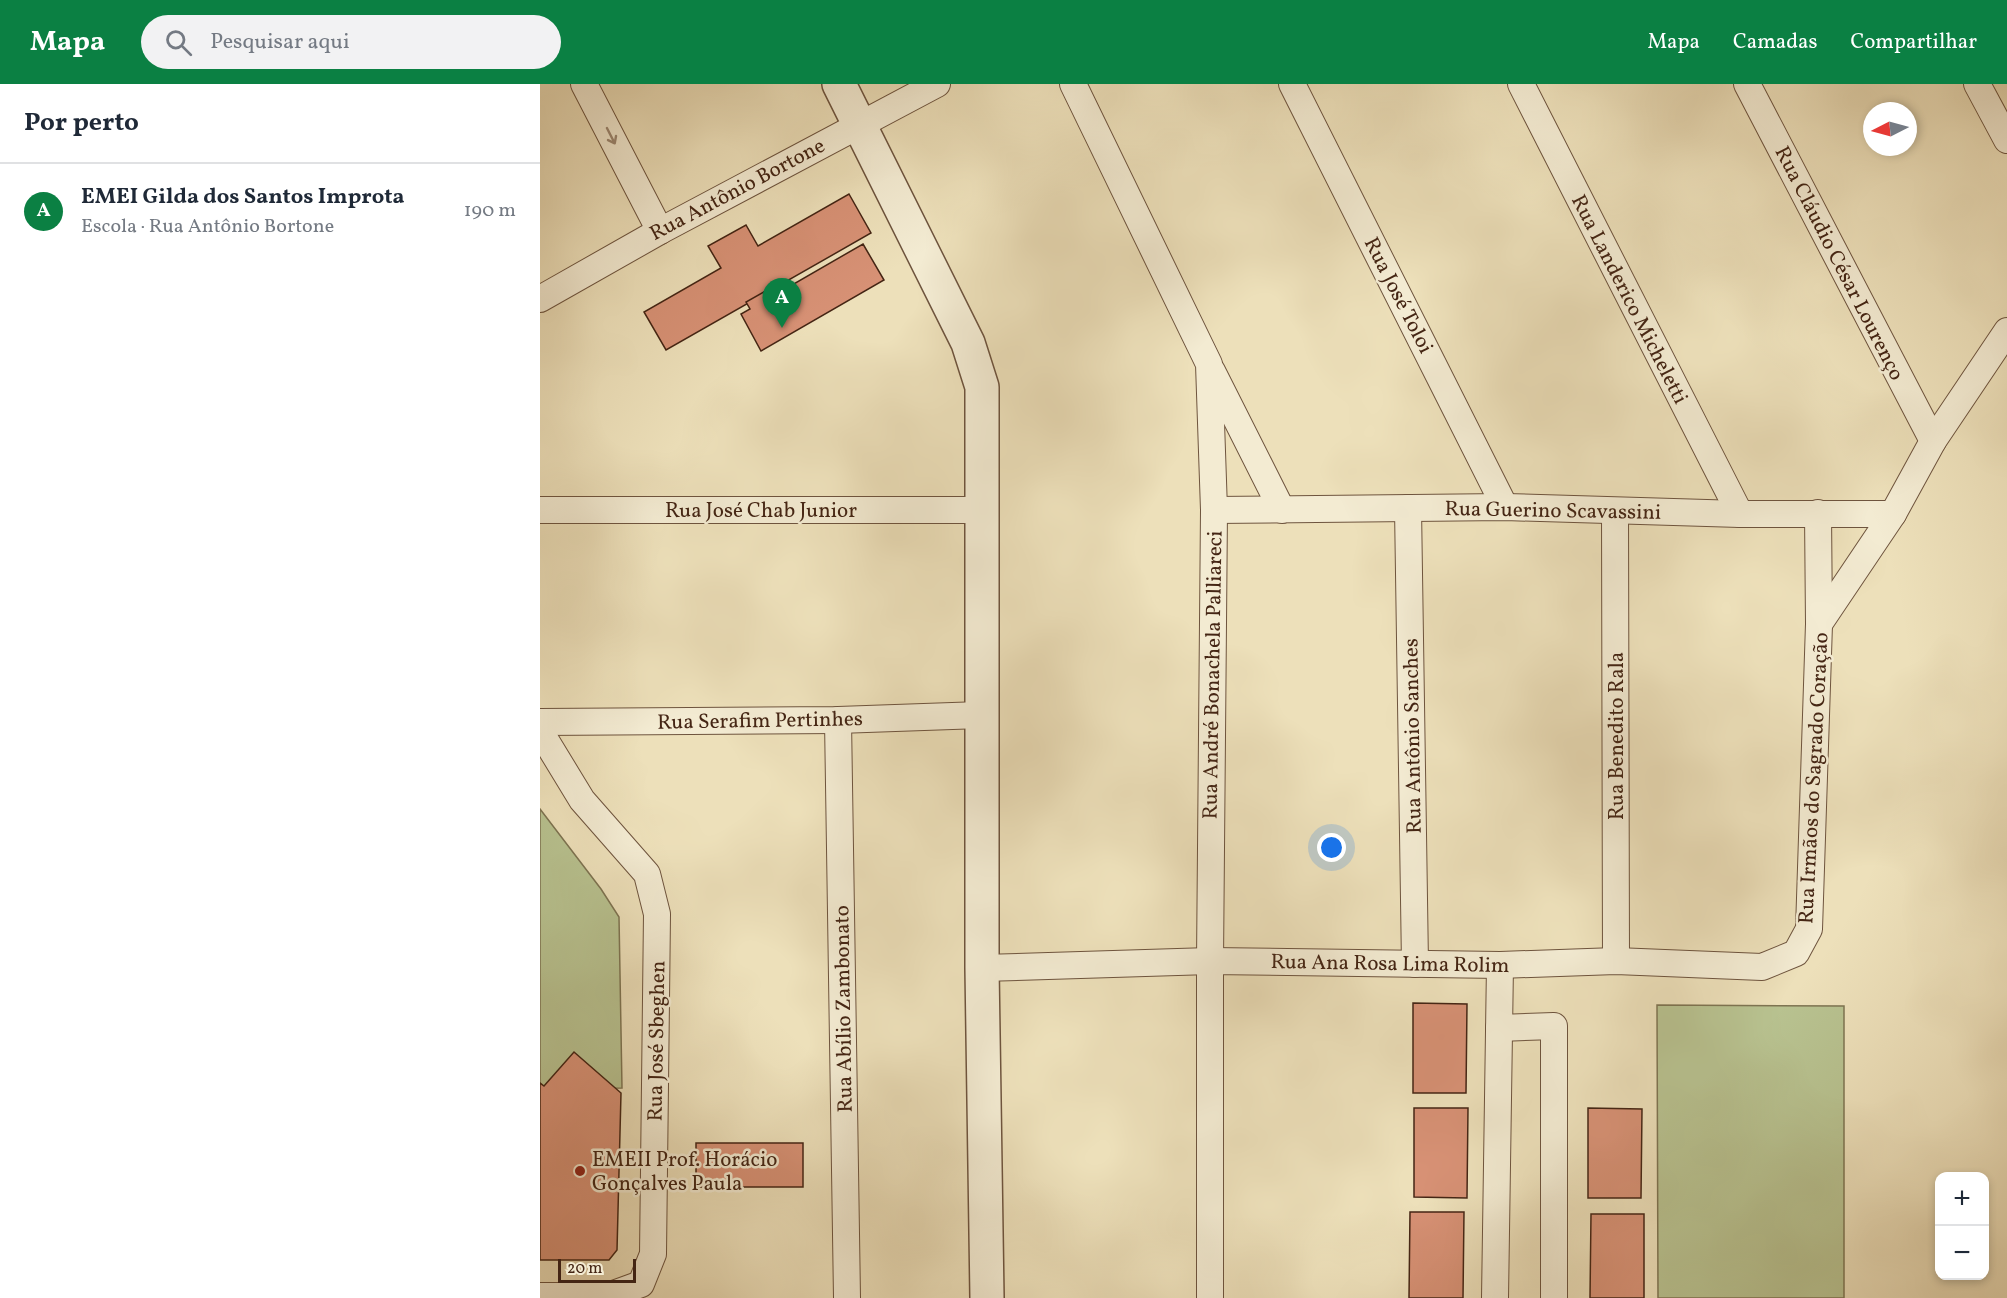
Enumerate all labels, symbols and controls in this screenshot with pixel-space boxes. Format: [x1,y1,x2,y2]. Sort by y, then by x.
search box [141,15,561,69]
text: Mapa [30,23,105,62]
icon: search [162,26,195,59]
text: Pesquisar aqui [210,27,350,58]
text: Mapa [1647,28,1700,57]
text: Camadas [1733,28,1817,57]
text: Compartilhar [1850,28,1977,57]
north arrow [1863,102,1917,156]
text: Por perto [24,105,139,141]
one-way arrow [605,127,617,144]
street label: Rua Antônio Bortone [645,132,830,249]
street label: Rua Cláudio César Lourenço [1767,142,1910,386]
text: EMEI Gilda dos Santos Improta [81,182,405,213]
street label: Rua Landerico Micheletti [1563,190,1694,409]
text: A [36,197,51,225]
text: 190 m [464,197,516,225]
text: Escola · Rua Antônio Bortone [81,213,334,241]
street label: Rua José Toloi [1356,233,1439,359]
pin: A [762,278,802,328]
street label: Rua Guerino Scavassini [1444,495,1661,528]
street label: Rua José Chab Junior [665,497,857,526]
street label: Rua André Bonachela Palliareci [1196,530,1231,820]
street label: Rua Irmãos do Sagrado Coração [1792,631,1837,925]
street label: Rua Antônio Sanches [1397,638,1430,834]
street label: Rua Benedito Rala [1603,652,1632,820]
street label: Rua Serafim Pertinhes [657,705,863,738]
your location [1317,833,1346,862]
street label: Rua Abílio Zambonato [828,905,861,1113]
street label: Rua Ana Rosa Lima Rolim [1270,948,1510,981]
street label: Rua José Sbeghen [642,960,673,1122]
place label: EMEII Prof. Horácio Gonçalves Paula [592,1146,778,1199]
marker: EMEII Prof. Horácio Gonçalves Paula [573,1164,587,1178]
map controls [1935,1172,1989,1280]
button: + [1935,1172,1989,1226]
button: − [1935,1226,1989,1280]
scale bar [558,1256,636,1284]
text: 20 m [567,1258,602,1280]

